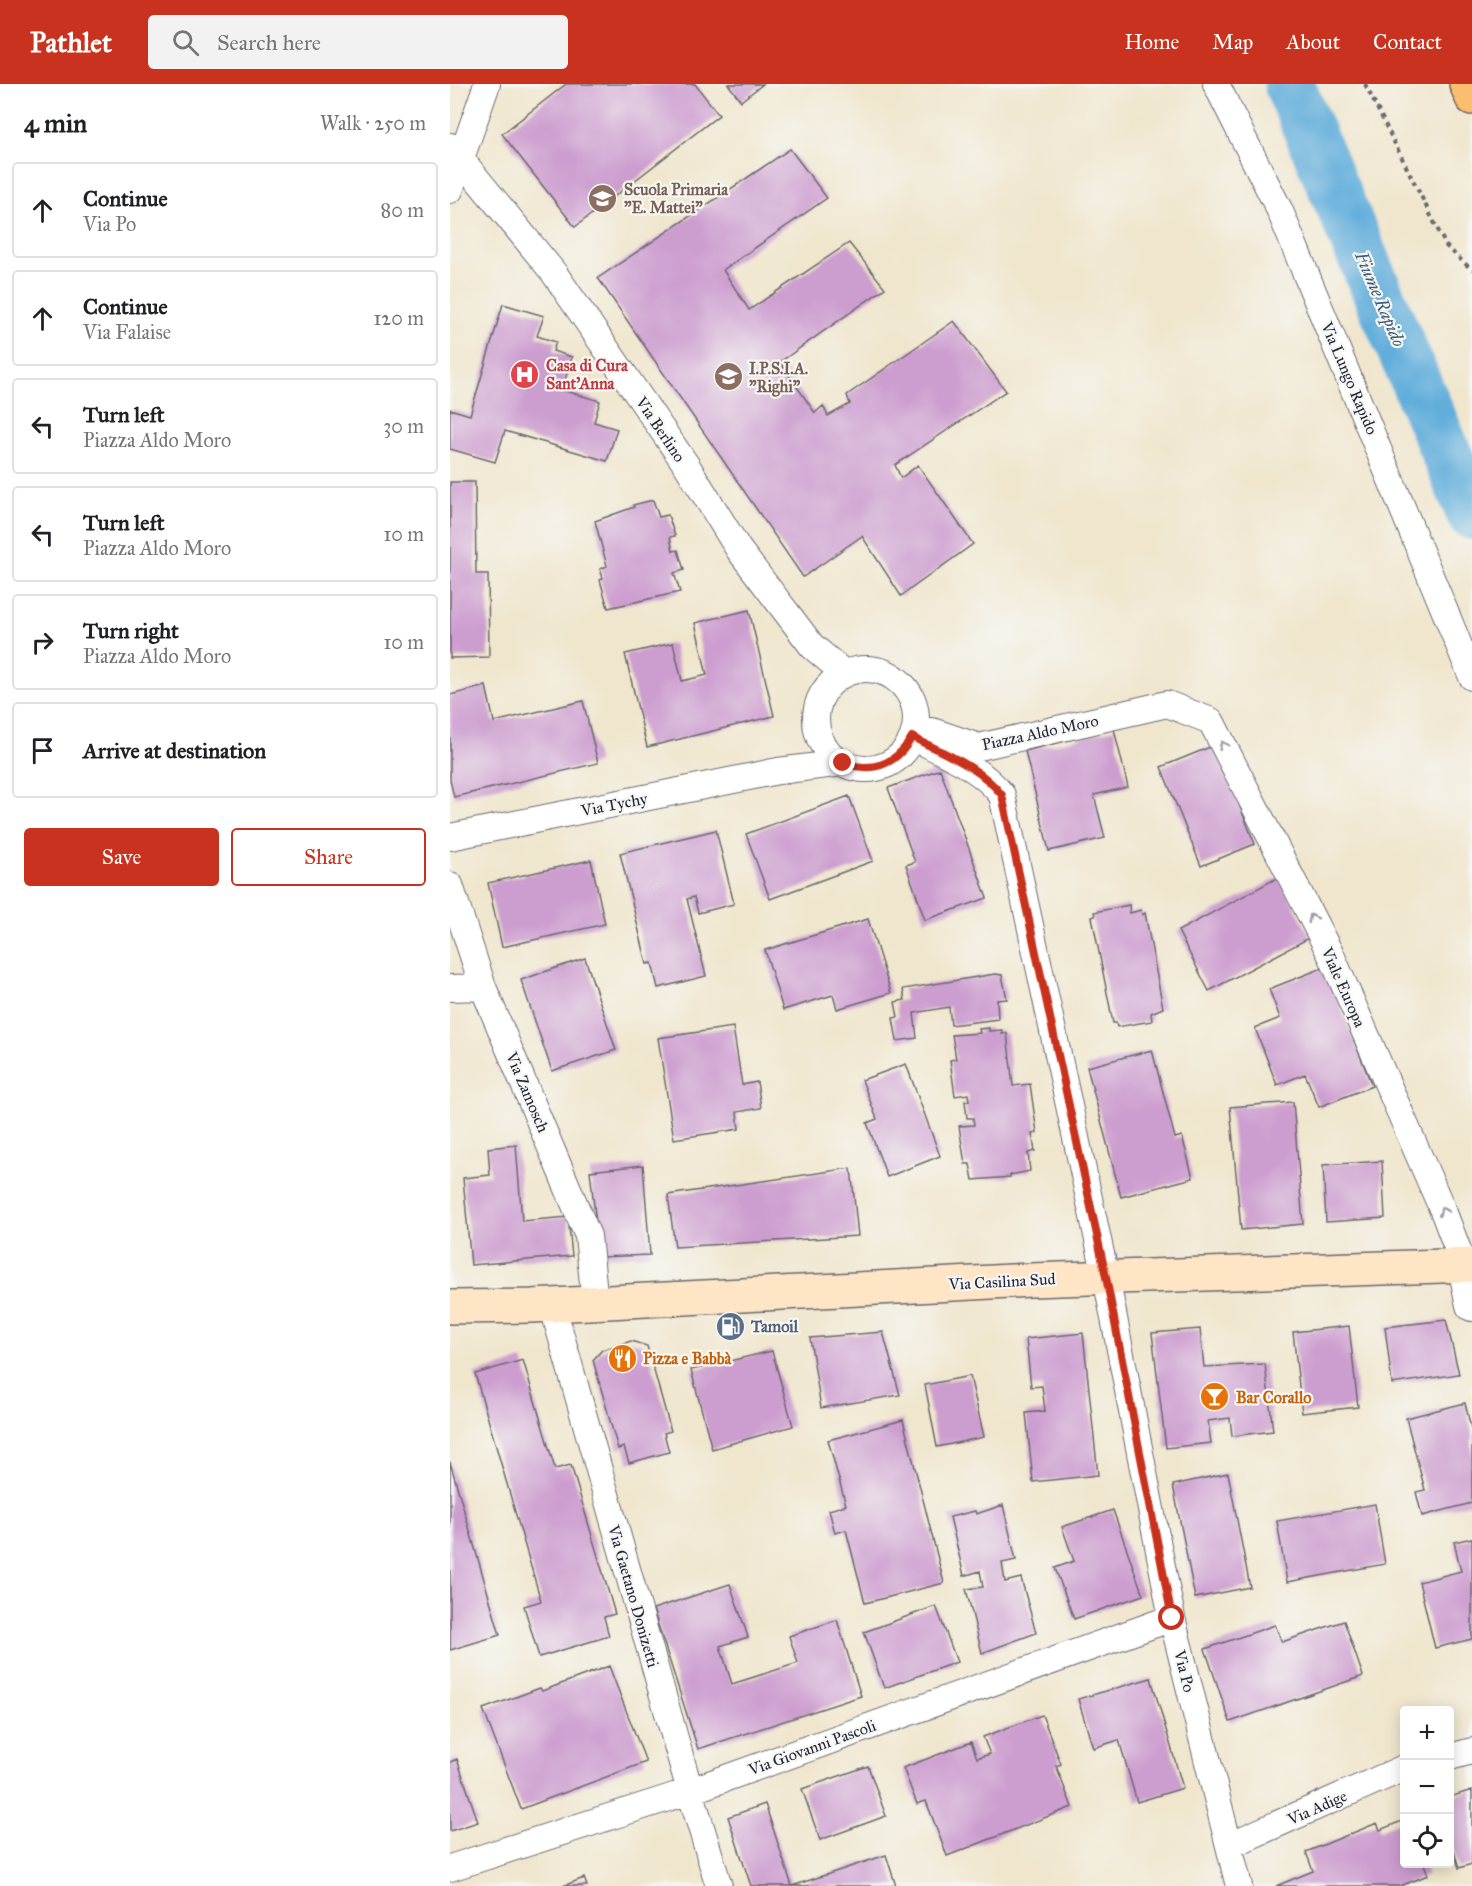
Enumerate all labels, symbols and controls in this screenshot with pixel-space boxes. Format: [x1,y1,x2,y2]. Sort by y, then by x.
search box [148,15,568,69]
text: Pathlet [30,25,112,60]
icon: search [169,26,202,59]
text: Search here [217,29,321,56]
text: Home [1124,29,1179,55]
text: Map [1212,29,1253,55]
text: About [1286,29,1340,55]
text: Contact [1373,29,1442,55]
text: 4 min [24,107,87,139]
text: Walk · 250 m [320,111,426,135]
place label: Scuola Primaria "E. Mattei" [624,180,729,217]
school or university icon: Scuola Primaria "E. Mattei" [587,182,619,214]
text: Continue [83,185,168,212]
icon: ahead [26,194,59,227]
text: 80 m [381,198,424,222]
text: Via Po [83,212,136,236]
water label: Fiume Rapido [1349,247,1410,351]
text: Continue [83,293,168,320]
icon: ahead [26,302,59,335]
text: 120 m [373,306,424,330]
street label: Via Lungo Rapido [1316,318,1382,438]
text: Via Falaise [83,320,171,344]
place label: Casa di Cura Sant'Anna [546,356,629,393]
hospital icon: Casa di Cura Sant'Anna [509,358,541,390]
place label: I.P.S.I.A. "Righi" [749,359,808,397]
school or university icon: I.P.S.I.A. "Righi" [712,361,744,393]
street label: Via Berlino [631,392,689,465]
text: Turn left [83,401,165,428]
icon: left [26,410,59,443]
text: 30 m [383,414,424,438]
text: Piazza Aldo Moro [83,428,231,452]
text: Turn left [83,509,165,536]
icon: left [26,518,59,551]
text: 10 m [383,522,424,546]
text: Piazza Aldo Moro [83,536,231,560]
text: Turn right [83,617,179,644]
icon: right [26,626,59,659]
text: 10 m [383,630,424,654]
text: Piazza Aldo Moro [83,644,231,668]
street label: Piazza Aldo Moro [980,711,1100,754]
icon: arrive [26,734,59,767]
text: Arrive at destination [83,737,266,764]
one-way arrow [1218,740,1230,751]
route end [829,749,855,775]
street label: Via Tychy [578,789,649,820]
button: Save [24,828,219,886]
button: Share [231,828,426,886]
one-way arrow [1308,914,1319,924]
street label: Viale Europa [1317,943,1370,1030]
street label: Via Zamosch [502,1048,553,1135]
one-way arrow [1438,1206,1450,1217]
street label: Via Casilina Sud [947,1269,1056,1294]
fuel station icon: Tamoil [714,1310,746,1342]
place label: Tamoil [750,1317,799,1336]
restaurant icon: Pizza e Babbà [606,1342,638,1374]
place label: Pizza e Babbà [643,1349,733,1368]
bar icon: Bar Corallo [1199,1381,1231,1413]
place label: Bar Corallo [1236,1388,1311,1407]
street label: Via Gaetano Donizetti [604,1522,663,1670]
route start [1158,1604,1184,1630]
street label: Via Po [1170,1647,1199,1694]
map controls [1400,1706,1454,1868]
button: + [1400,1706,1454,1760]
street label: Via Giovanni Pascoli [745,1715,879,1780]
button: − [1400,1760,1454,1814]
street label: Via Adige [1284,1786,1351,1830]
button: locate [1400,1814,1454,1868]

